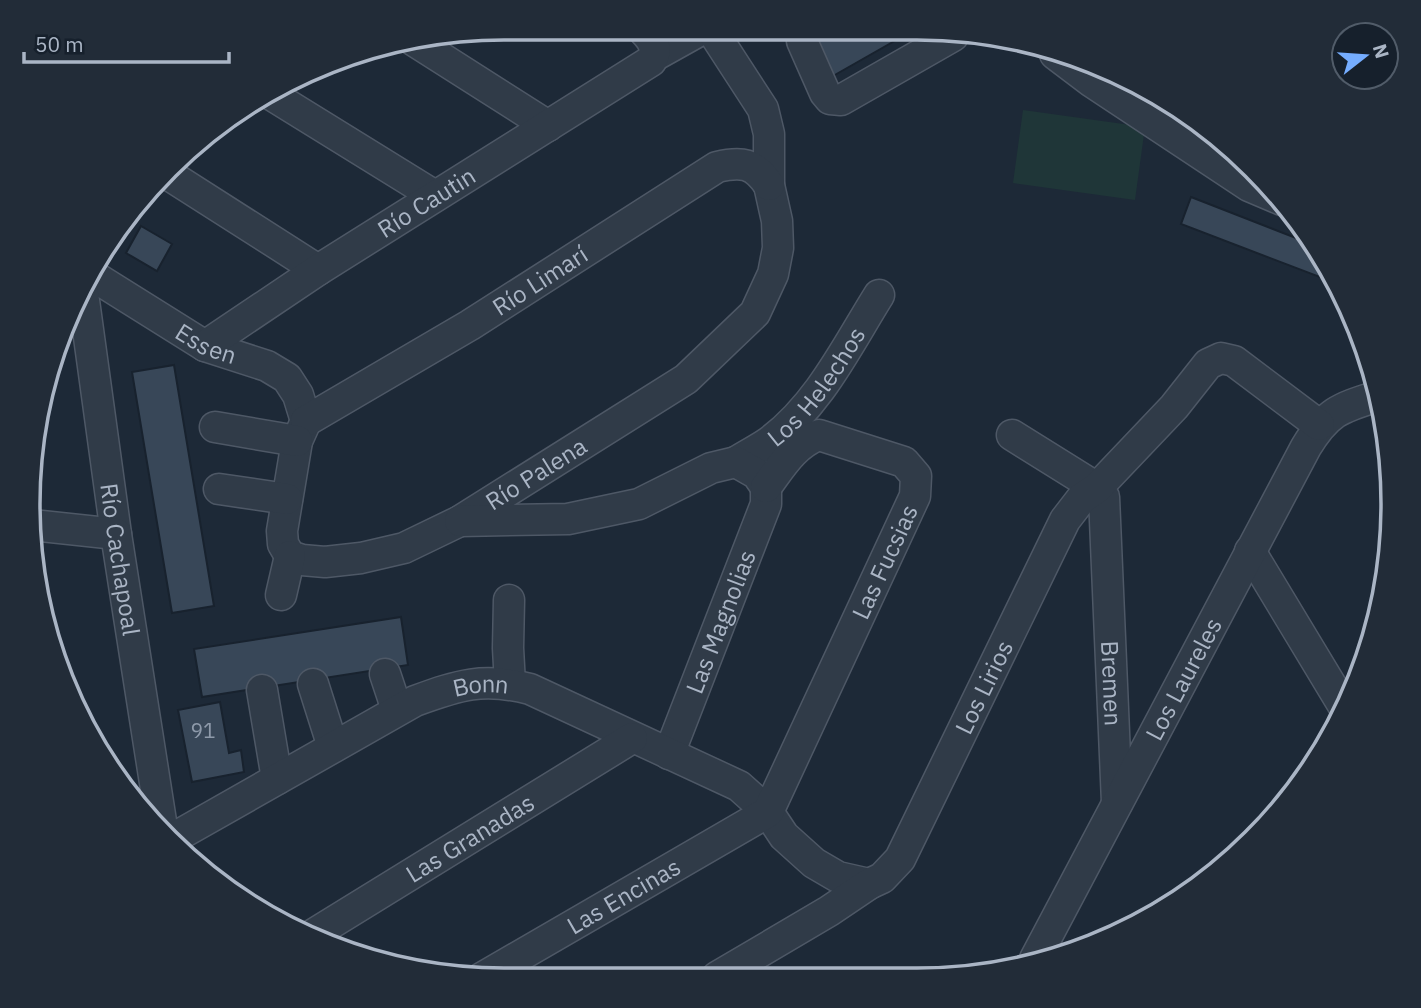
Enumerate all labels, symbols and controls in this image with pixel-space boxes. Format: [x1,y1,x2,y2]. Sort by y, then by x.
scale bar [24,21,229,65]
north arrow [1330,21,1400,91]
text: 50 m [35,30,84,58]
text: N [1368,41,1395,61]
street label: Río Cautin [371,159,481,245]
street label: Río Limarí [486,238,594,323]
street label: Essen [170,316,241,371]
street label: Los Helechos [760,321,872,453]
street label: Río Palena [479,429,593,517]
street label: Río Cachapoal [93,481,148,638]
street label: Las Fucsias [844,499,925,624]
street label: Las Magnolias [678,545,763,698]
street label: Los Laureles [1138,612,1229,746]
street label: Los Lirios [947,635,1020,739]
street label: Bremen [1094,640,1130,727]
street label: Bonn [450,667,510,704]
house number: 91 [190,716,216,744]
street label: Las Granadas [400,786,540,890]
street label: Las Encinas [561,850,686,941]

